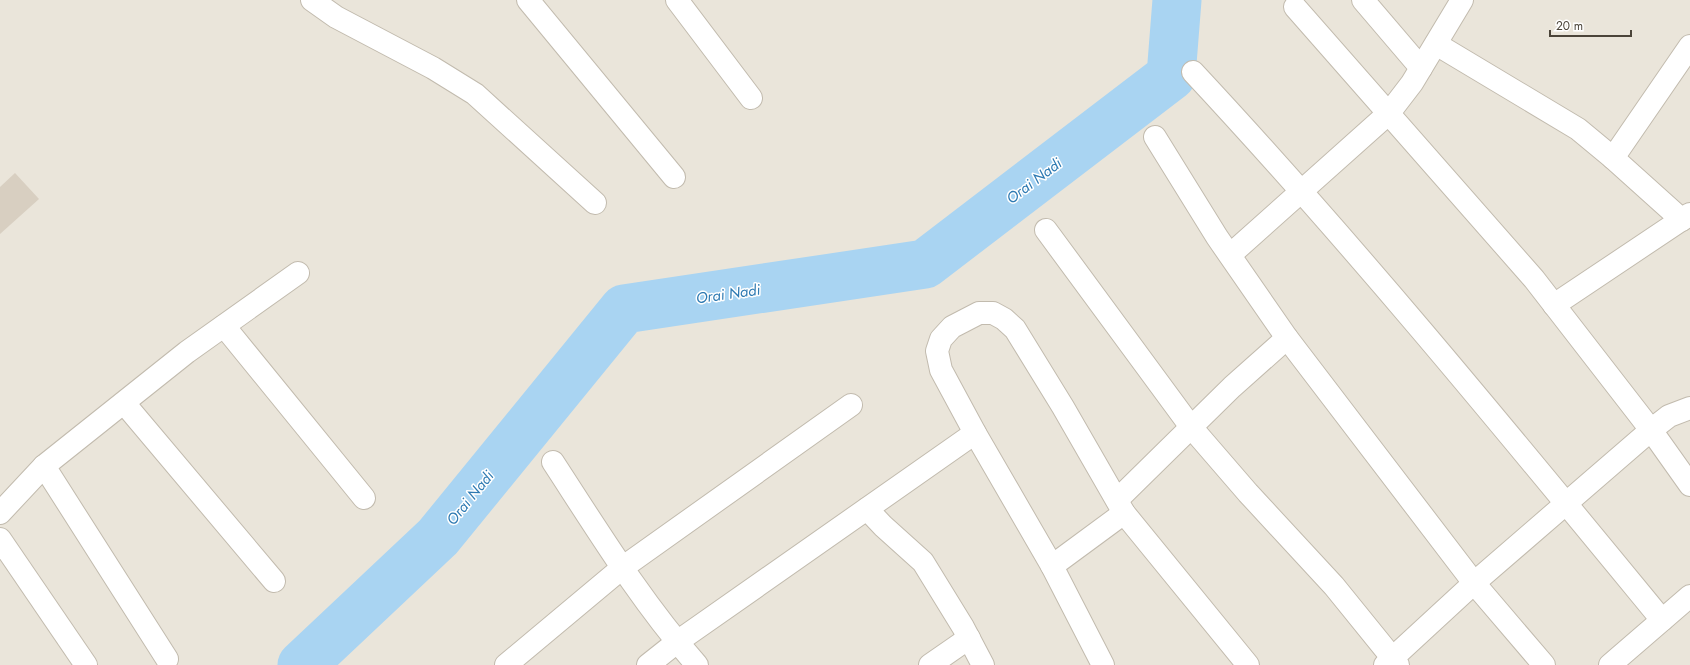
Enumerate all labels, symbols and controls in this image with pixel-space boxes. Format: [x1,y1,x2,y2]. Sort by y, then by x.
scale bar [1550,12,1631,38]
text: 20 m [1556,17,1583,35]
water label: Orai Nadi [1002,153,1067,209]
water label: Orai Nadi [694,279,762,309]
water label: Orai Nadi [441,466,499,530]

